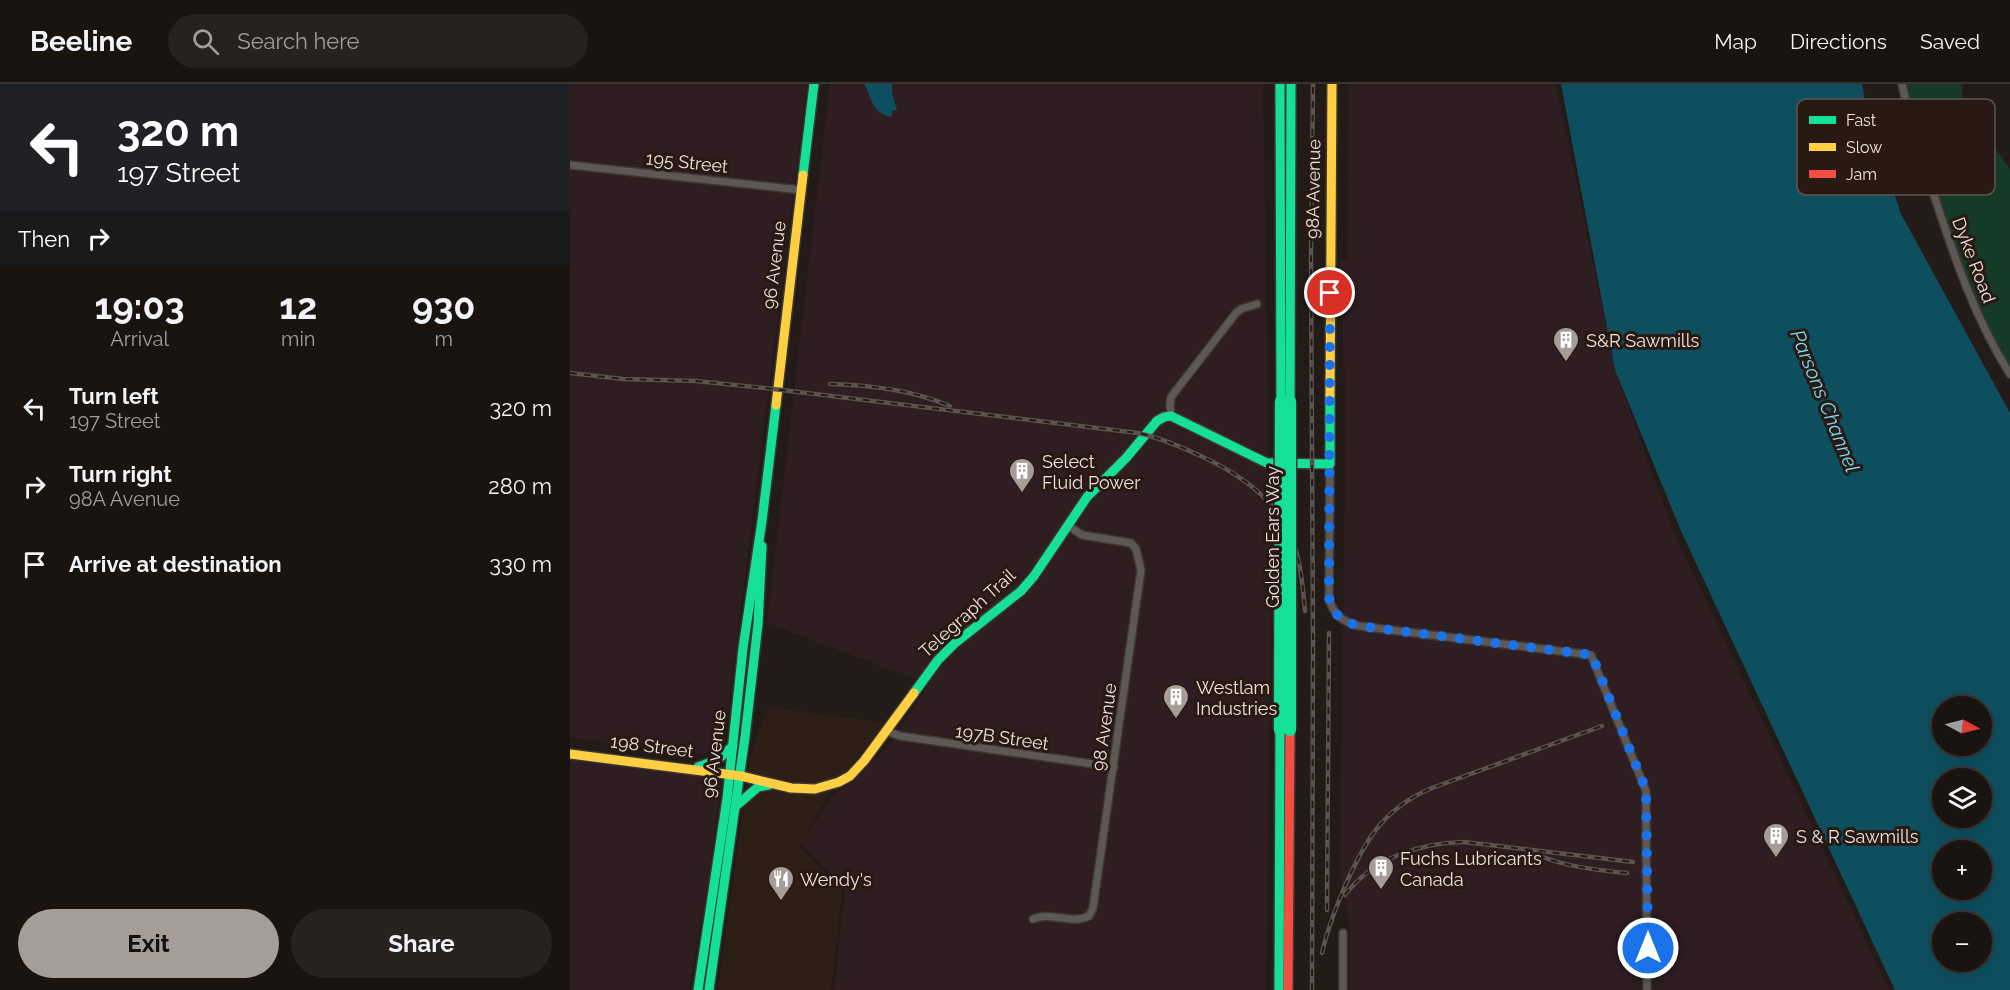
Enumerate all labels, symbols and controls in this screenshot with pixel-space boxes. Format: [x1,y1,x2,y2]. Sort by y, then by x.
search box [168,14,588,68]
text: Beeline [30,25,132,58]
icon: search [189,25,222,58]
text: Search here [237,28,359,54]
text: Map [1714,29,1757,54]
text: Directions [1790,29,1887,54]
text: Saved [1920,29,1980,54]
legend [1797,99,1995,195]
text: 320 m [117,107,239,156]
icon: left [18,108,96,186]
text: Fast [1846,111,1877,130]
street label: 98A Avenue [1302,138,1324,239]
text: Slow [1846,138,1882,157]
street label: 195 Street [645,147,729,177]
text: 197 Street [117,157,240,188]
text: Jam [1846,165,1877,184]
street label: Dyke Road [1948,214,2000,306]
street label: 96 Avenue [758,219,790,310]
icon: right [82,222,115,255]
text: Then [18,226,70,252]
pin [1304,267,1355,318]
icon: arrive [1313,276,1346,309]
text: 19:03 [95,285,185,327]
text: 12 [279,285,317,327]
text: 930 [412,285,475,327]
building icon: S&R Sawmills [1551,325,1581,363]
water label: Parsons Channel [1785,326,1865,476]
text: Arrival [110,327,169,351]
text: min [281,327,316,351]
text: m [434,327,453,351]
place label: S&R Sawmills [1586,330,1700,351]
text: Turn left [69,383,159,409]
icon: left [18,392,51,425]
text: 320 m [489,395,552,421]
text: 197 Street [69,409,160,433]
place label: Select Fluid Power [1042,451,1141,493]
building icon: Select Fluid Power [1007,456,1037,494]
text: Turn right [69,461,172,487]
street label: Golden Ears Way [1262,466,1283,608]
icon: right [18,470,51,503]
text: 280 m [488,473,552,499]
text: 98A Avenue [69,487,180,511]
icon: arrive [18,548,51,581]
text: Arrive at destination [69,551,282,577]
text: 330 m [489,551,552,577]
street label: Telegraph Trail [915,564,1019,662]
place label: Westlam Industries [1196,677,1277,719]
street label: 98 Avenue [1087,681,1121,772]
building icon: Westlam Industries [1161,682,1191,720]
north arrow [1932,696,1992,756]
map controls [1932,696,1992,972]
street label: 96 Avenue [698,708,730,799]
street label: 197B Street [954,720,1050,754]
street label: 198 Street [609,730,695,762]
button: layers [1932,768,1992,828]
building icon: S & R Sawmills [1761,821,1791,859]
place label: S & R Sawmills [1796,826,1919,847]
button: + [1932,840,1992,900]
place label: Fuchs Lubricants Canada [1400,848,1542,890]
building icon: Fuchs Lubricants Canada [1366,853,1396,891]
restaurant icon: Wendy's [766,864,796,902]
place label: Wendy's [800,869,872,890]
button: Exit [18,909,279,978]
button: Share [291,909,552,978]
button: − [1932,912,1992,972]
position arrow [1616,916,1680,980]

